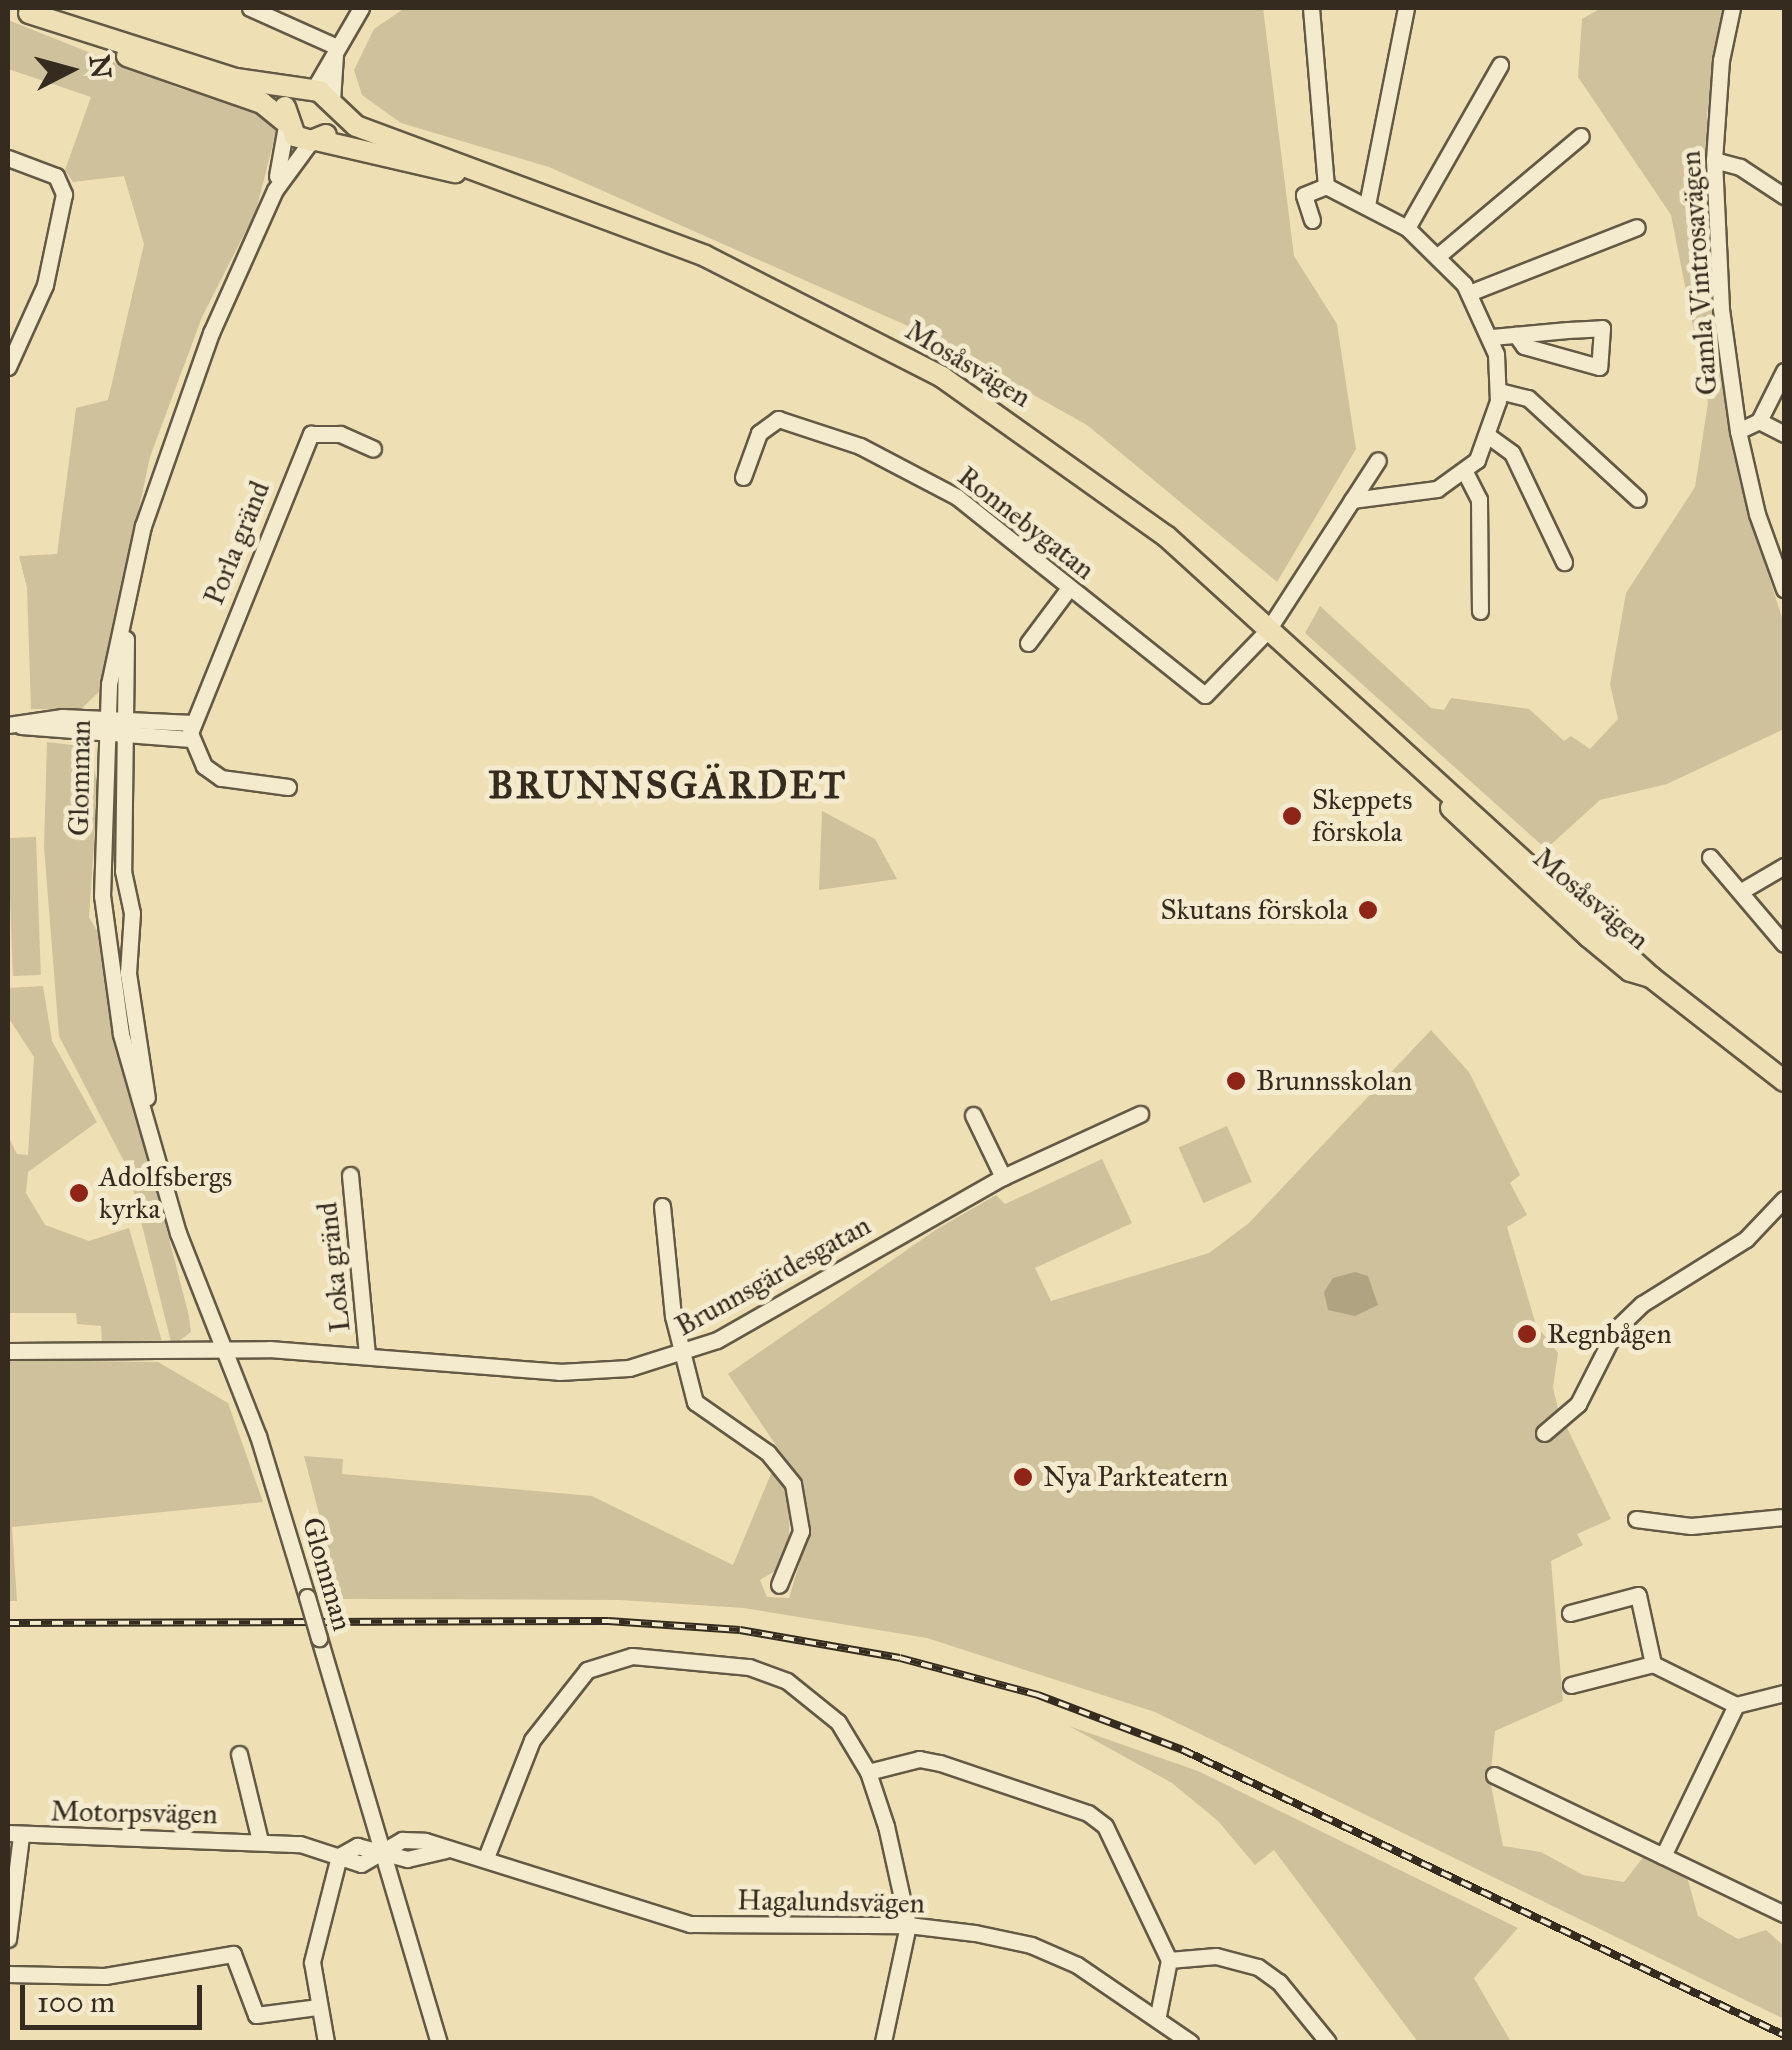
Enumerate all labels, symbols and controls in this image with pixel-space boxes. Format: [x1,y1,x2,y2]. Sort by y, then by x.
north arrow [20,20,120,120]
text: N [82,53,119,80]
street label: Gamla Vintrosavägen [1674,150,1724,396]
street label: Mosåsvägen [899,314,1037,414]
street label: Ronnebygatan [951,459,1101,587]
street label: Porla gränd [197,476,277,610]
street label: Glomman [62,720,98,836]
district label: BRUNNSGÄRDET [488,763,848,809]
place label: Skeppets förskola [1312,783,1412,849]
marker: Skeppets förskola [1281,805,1303,827]
street label: Mosåsvägen [1527,841,1655,957]
place label: Skutans förskola [1160,893,1348,927]
marker: Skutans förskola [1357,899,1379,921]
place label: Brunnsskolan [1256,1064,1412,1098]
marker: Brunnsskolan [1225,1070,1247,1092]
place label: Adolfsbergs kyrka [99,1160,232,1226]
marker: Adolfsbergs kyrka [68,1182,90,1204]
street label: Loka gränd [310,1200,358,1334]
street label: Brunnsgärdesgatan [670,1209,876,1343]
place label: Regnbågen [1547,1317,1672,1351]
marker: Regnbågen [1516,1323,1538,1345]
place label: Nya Parkteatern [1043,1460,1228,1494]
marker: Nya Parkteatern [1012,1466,1034,1488]
street label: Glomman [295,1514,359,1634]
street label: Motorpsvägen [50,1795,218,1831]
street label: Hagalundsvägen [737,1884,925,1920]
scale bar [25,1965,208,2027]
text: 100 m [37,1984,115,2020]

